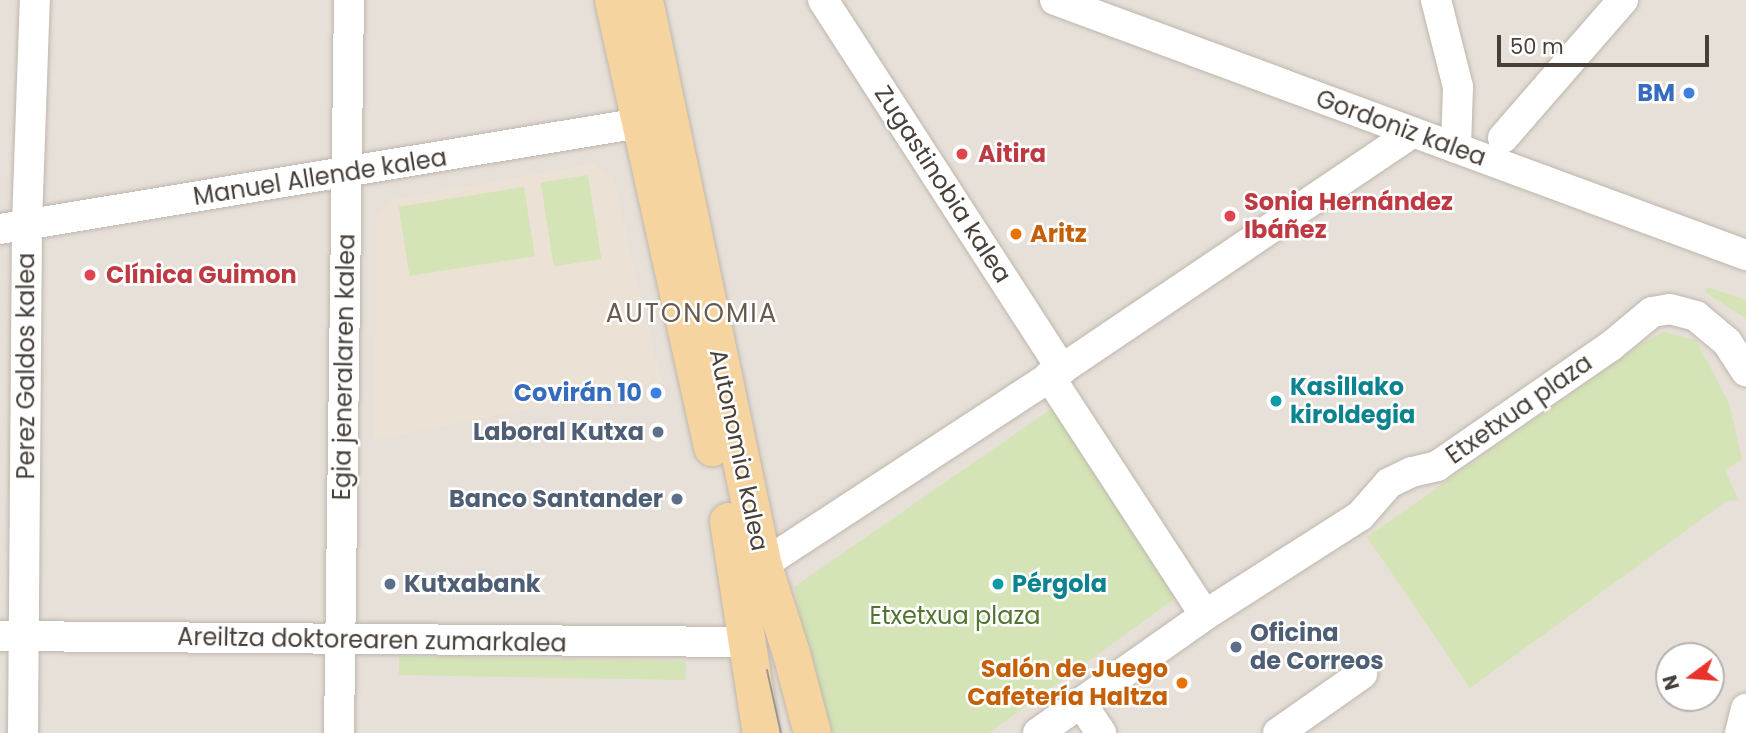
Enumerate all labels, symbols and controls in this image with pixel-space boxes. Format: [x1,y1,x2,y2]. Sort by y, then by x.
scale bar [1501,21,1713,65]
text: 50 m [1510,32,1564,61]
place label: BM [1637,79,1675,107]
street label: Zugastinobia kalea [869,80,1017,288]
street label: Gordoniz kalea [1312,84,1490,172]
marker: BM [1681,85,1697,101]
place label: Aitira [978,140,1046,168]
street label: Manuel Allende kalea [191,143,449,211]
marker: Aitira [952,144,972,164]
place label: Sonia Hernández Ibáñez [1244,188,1453,244]
marker: Sonia Hernández Ibáñez [1222,208,1238,224]
place label: Aritz [1030,220,1087,248]
marker: Aritz [1008,226,1024,242]
street label: Egia jeneralaren kalea [327,233,361,501]
street label: Perez Galdos kalea [12,253,40,479]
place label: Clínica Guimon [106,261,297,289]
marker: Clínica Guimon [80,265,100,285]
district label: AUTONOMIA [607,298,777,330]
street label: Autonomia kalea [704,347,774,553]
street label: Etxetxua plaza [1441,348,1597,470]
place label: Kasillako kiroldegia [1290,373,1415,429]
place label: Covirán 10 [514,379,642,407]
marker: Covirán 10 [648,385,664,401]
marker: Kasillako kiroldegia [1268,393,1284,409]
place label: Laboral Kutxa [473,418,644,446]
marker: Laboral Kutxa [650,424,666,440]
place label: Banco Santander [449,485,663,513]
marker: Banco Santander [669,491,685,507]
place label: Kutxabank [404,570,541,598]
place label: Pérgola [1012,570,1107,598]
marker: Kutxabank [382,576,398,592]
marker: Pérgola [990,576,1006,592]
park label: Etxetxua plaza [869,602,1041,630]
place label: Oficina de Correos [1250,619,1384,675]
street label: Areiltza doktorearen zumarkalea [177,622,567,658]
marker: Oficina de Correos [1228,639,1244,655]
north arrow [1655,642,1725,712]
place label: Salón de Juego Cafetería Haltza [967,655,1168,711]
text: N [1656,672,1686,693]
marker: Salón de Juego Cafetería Haltza [1174,675,1190,691]

